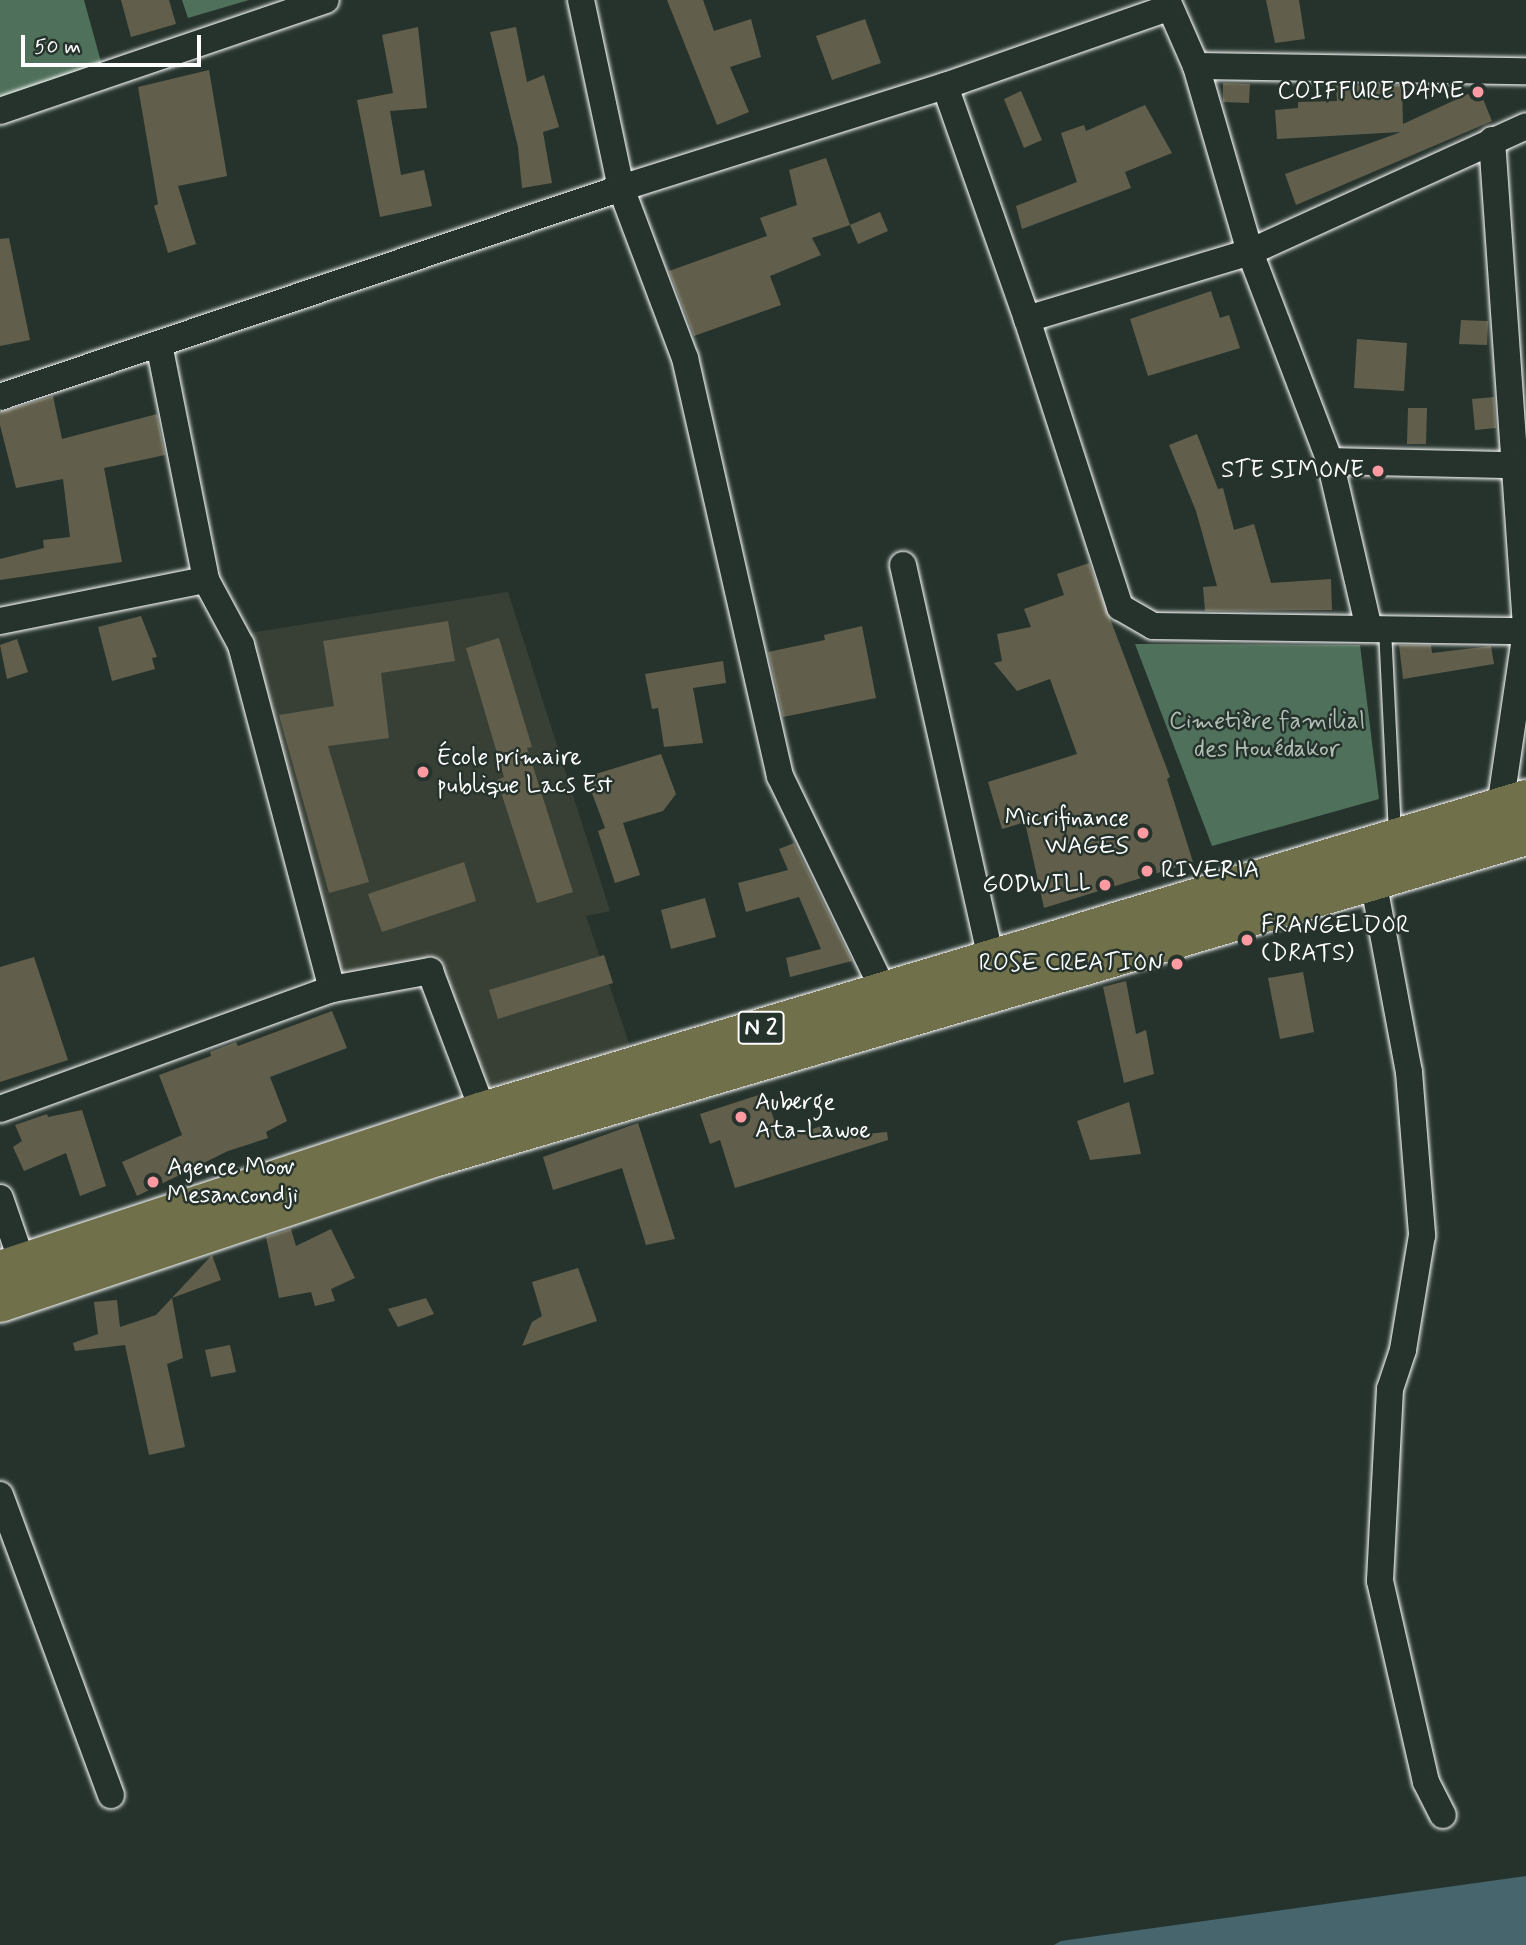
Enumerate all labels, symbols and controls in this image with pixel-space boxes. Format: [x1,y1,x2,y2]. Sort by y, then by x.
scale bar [24,21,205,65]
text: 50 m [34,33,81,61]
place label: COIFFURE DAME [1270,78,1464,106]
marker: COIFFURE DAME [1470,84,1486,100]
place label: STE SIMONE [1221,457,1364,485]
marker: STE SIMONE [1370,463,1386,479]
park label: Cimetière familial des Houédakor [1170,708,1364,764]
place label: École primaire publique Lacs Est [437,744,611,800]
marker: École primaire publique Lacs Est [415,764,431,780]
place label: Micrifinance WAGES [1005,805,1129,861]
marker: Micrifinance WAGES [1135,825,1151,841]
place label: RIVERIA [1161,857,1259,885]
marker: RIVERIA [1139,863,1155,879]
place label: GODWILL [982,871,1091,899]
marker: GODWILL [1097,877,1113,893]
place label: FRANGELDOR (DRATS) [1261,912,1410,968]
marker: FRANGELDOR (DRATS) [1239,932,1255,948]
place label: ROSE CREATION [983,950,1163,978]
marker: ROSE CREATION [1169,956,1185,972]
road number: N 2 [736,1009,786,1048]
place label: Auberge Ata-Lawoe [755,1089,871,1145]
marker: Auberge Ata-Lawoe [733,1109,749,1125]
place label: Agence Moov Mesancondji [167,1154,298,1210]
marker: Agence Moov Mesancondji [145,1174,161,1190]

